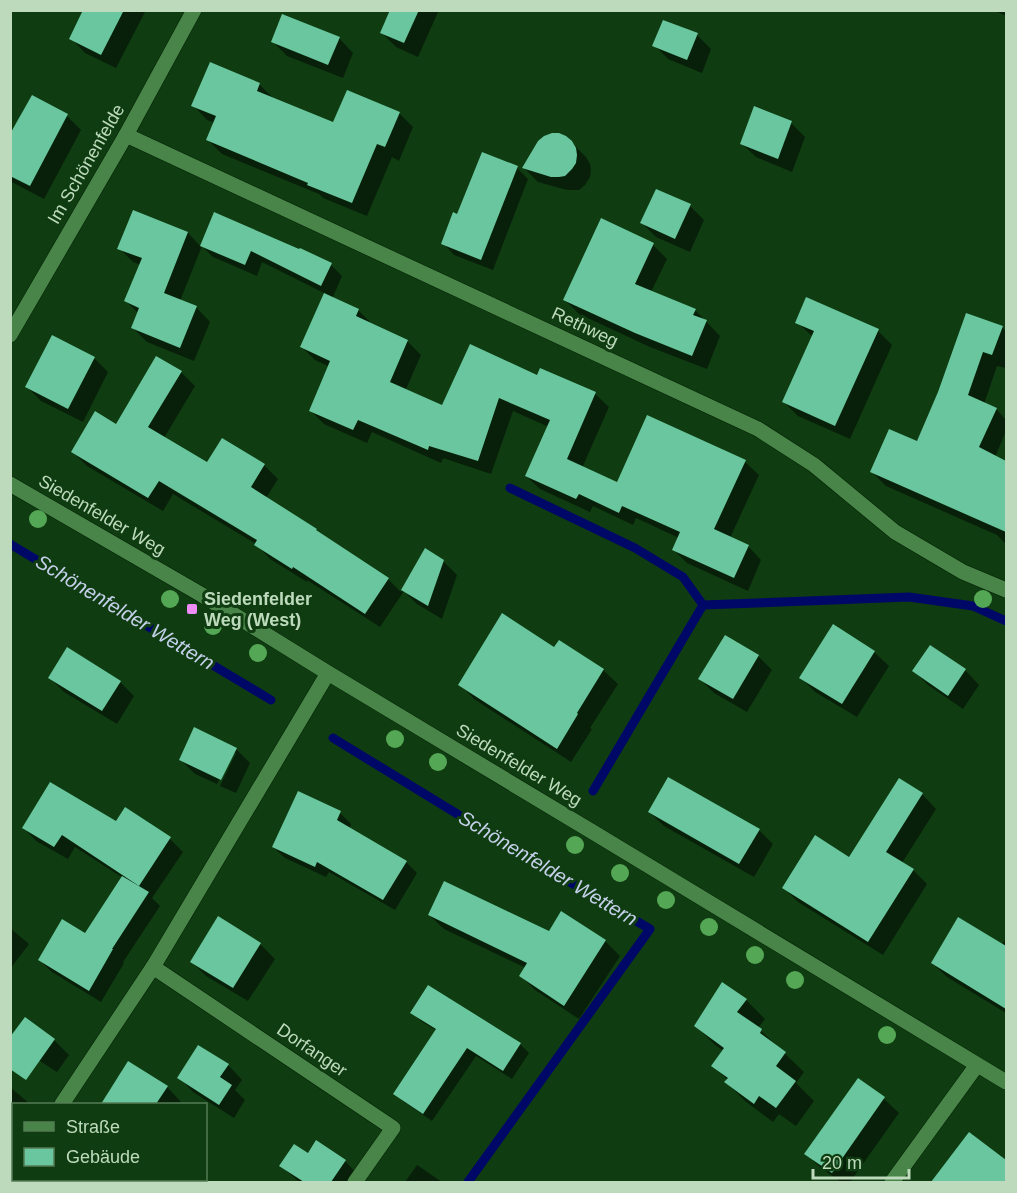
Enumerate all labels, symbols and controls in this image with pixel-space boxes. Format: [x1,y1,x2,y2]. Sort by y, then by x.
street label: Im Schönenfelde [44,101,128,227]
street label: Rethweg [549,303,621,351]
street label: Siedenfelder Weg [35,471,169,559]
water label: Schönenfelder Wettern [32,550,218,674]
place label: Siedenfelder Weg (West) [204,589,312,630]
marker: Siedenfelder Weg (West) [185,602,199,616]
street label: Siedenfelder Weg [453,720,585,810]
water label: Schönenfelder Wettern [455,806,641,930]
street label: Dorfanger [273,1019,351,1081]
legend [12,1103,207,1181]
text: Straße [66,1117,120,1137]
scale bar [813,1142,909,1180]
text: Gebäude [66,1147,140,1167]
text: 20 m [822,1153,862,1173]

